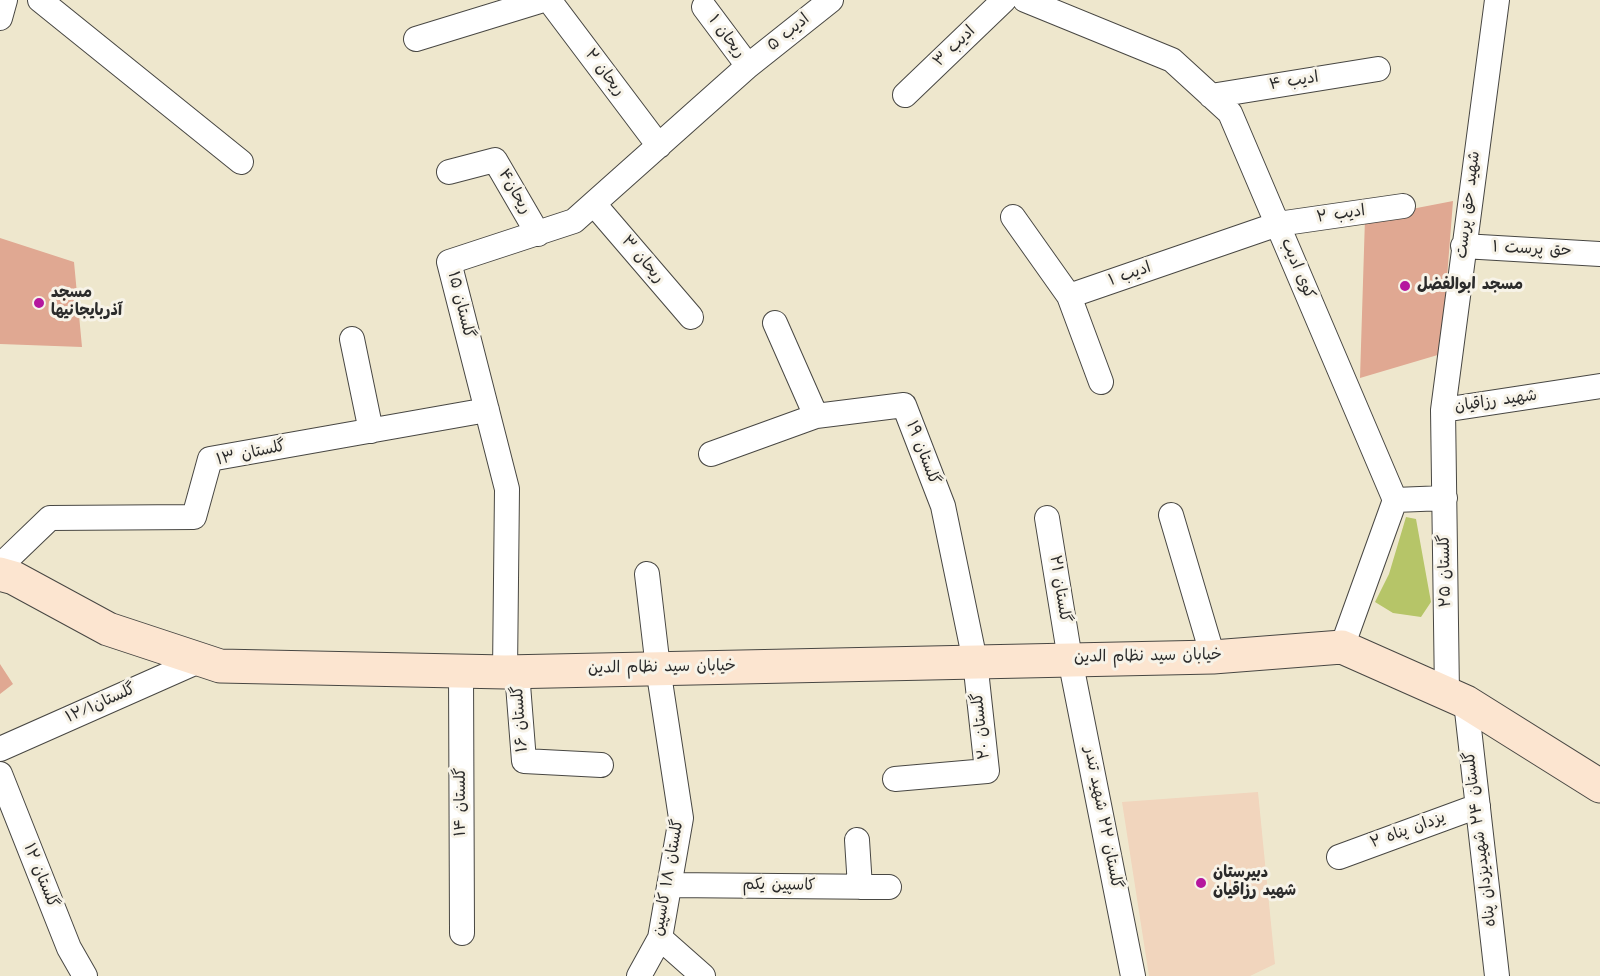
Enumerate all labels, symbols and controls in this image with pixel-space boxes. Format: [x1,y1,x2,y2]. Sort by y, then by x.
street label: ادیب ۵ [764,10,814,56]
street label: ریحان ۱ [704,12,748,62]
street label: ادیب ۳ [930,22,980,72]
street label: ریحان ۲ [580,46,628,100]
street label: ادیب ۴ [1268,69,1320,95]
street label: شهید حق پرست [1453,150,1485,260]
street label: ریحان۴ [493,166,535,218]
street label: ادیب ۲ [1316,202,1366,228]
street label: ریحان ۳ [617,232,667,288]
street label: کوی ادیب [1276,236,1318,302]
street label: حق پرست ۱ [1492,238,1572,262]
street label: ادیب ۱ [1106,259,1154,291]
street label: گلستان ۱۵ [442,270,478,340]
place label: مسجد ابوالفضل [1417,276,1523,296]
marker: مسجد ابوالفضل [1398,279,1412,293]
place label: مسجد آذربایجانیها [51,284,122,322]
marker: مسجد آذربایجانیها [32,296,46,310]
street label: شهید رزاقیان [1454,387,1538,417]
street label: گلستان ۱۹ [901,418,943,488]
street label: گلستان ۱۳ [215,437,287,471]
street label: گلستان ۲۵ [1436,534,1456,608]
street label: گلستان ۲۱ [1044,554,1074,624]
street label: خیابان سید نظام الدین [1074,646,1222,668]
street label: خیابان سید نظام الدین [588,657,736,679]
street label: گلستان۱۲/۱ [63,680,139,728]
street label: گلستان ۱۶ [509,685,533,753]
street label: گلستان ۲۰ [969,692,995,760]
street label: گلستان ۲۲ شهید تندر [1079,746,1125,890]
street label: گلستان ۲۴ شهیدیزدان پناه [1461,750,1501,928]
street label: گلستان ۱۴ [452,768,472,836]
street label: یزدان پناه ۲ [1368,809,1448,853]
street label: گلستان ۱۸ کاسپین [649,818,689,938]
street label: گلستان ۱۲ [18,841,62,911]
place label: دبیرستان شهید رزاقیان [1213,864,1296,902]
street label: کاسپین یکم [742,876,816,896]
marker: دبیرستان شهید رزاقیان [1194,876,1208,890]

